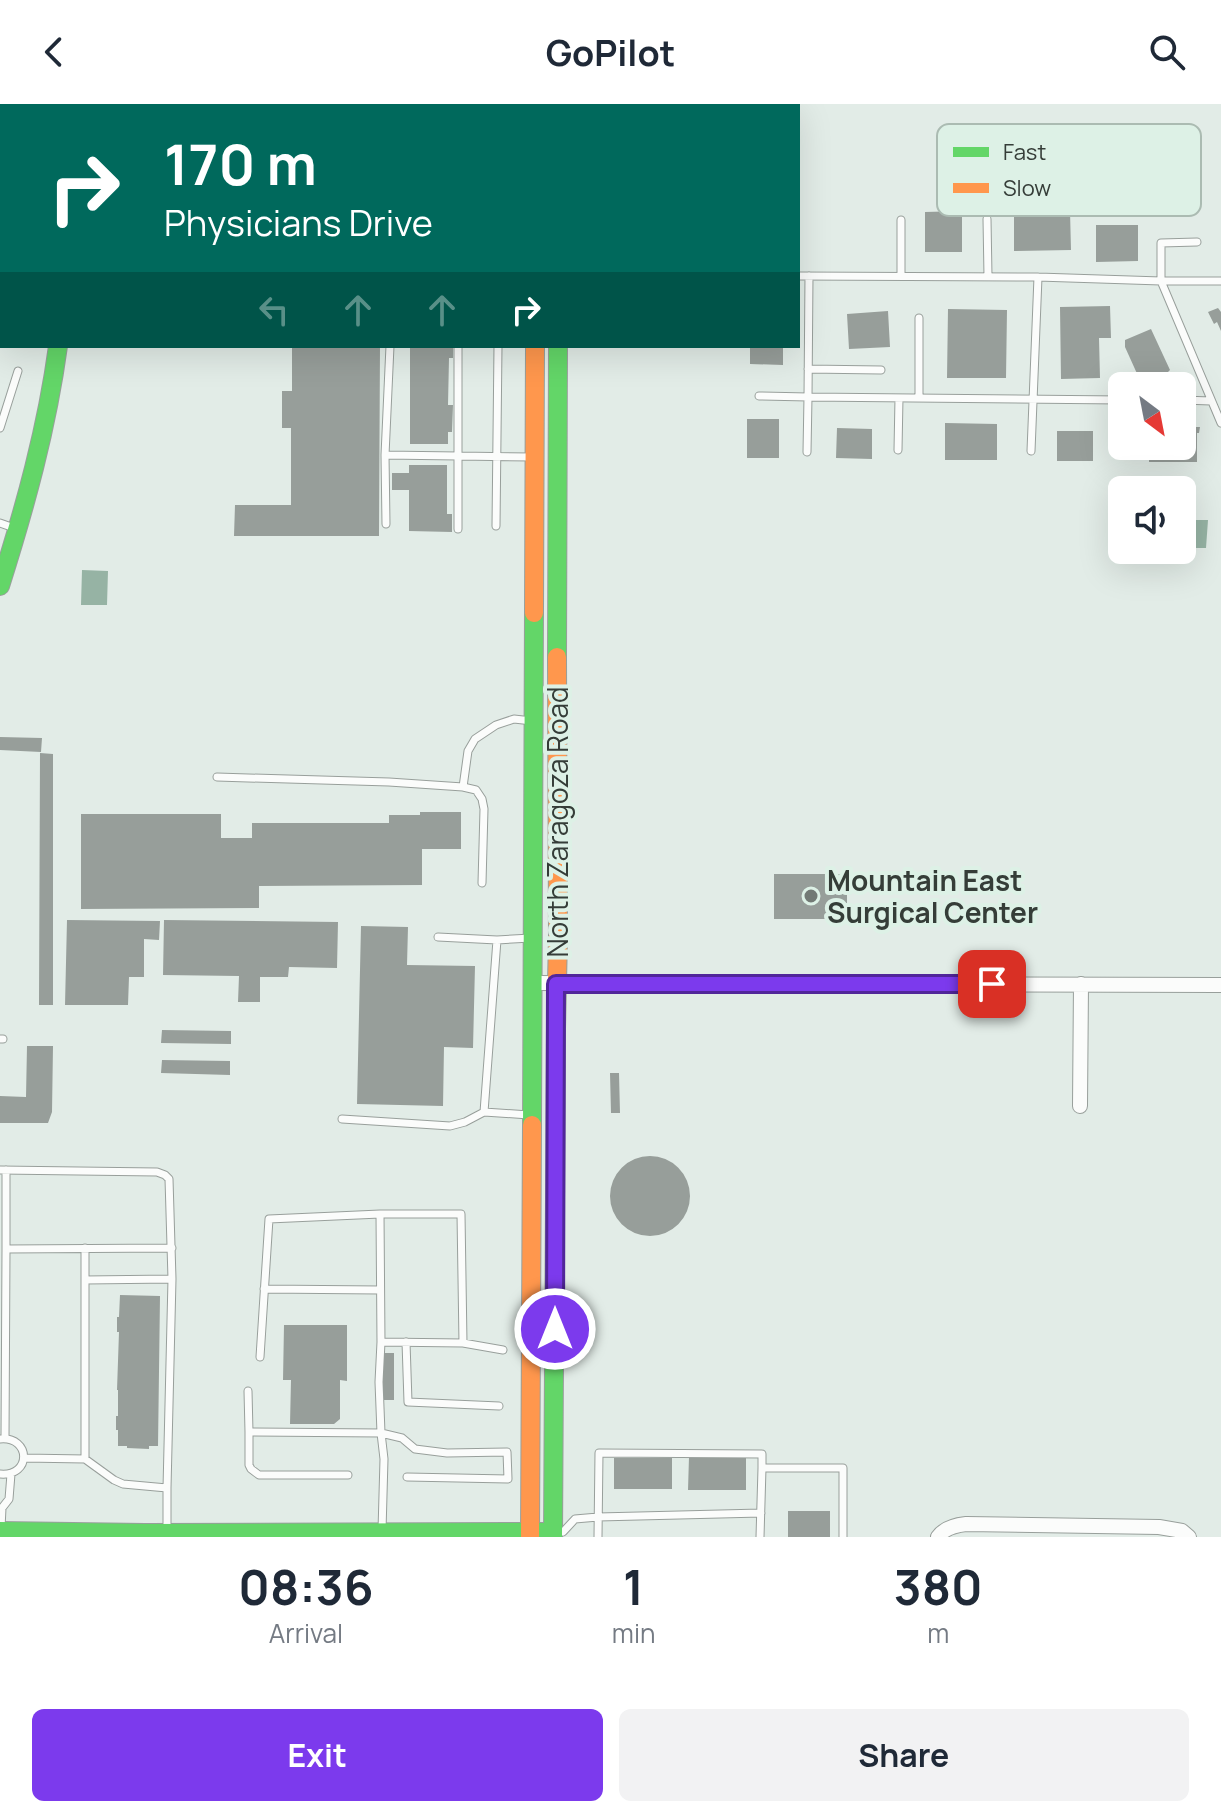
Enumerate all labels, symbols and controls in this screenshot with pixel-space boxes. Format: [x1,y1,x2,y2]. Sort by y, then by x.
text: GoPilot [546,28,675,77]
icon: back [32,30,76,74]
icon: search [1145,30,1189,74]
legend [937,124,1201,216]
text: 170 m [164,125,317,202]
icon: right [32,136,136,240]
text: Fast [1003,137,1046,167]
text: Slow [1003,173,1051,203]
text: Physicians Drive [164,198,433,247]
icon: left [252,288,296,332]
icon: ahead [336,288,380,332]
icon: ahead [420,288,464,332]
icon: right [504,288,548,332]
north arrow [1108,372,1196,460]
map controls [1108,372,1196,564]
button: sound [1108,476,1196,564]
street label: North Zaragoza Road [538,686,576,958]
place label: Mountain East Surgical Center [827,861,1038,931]
marker: Mountain East Surgical Center [802,887,820,905]
pin [958,950,1026,1018]
icon: arrive [970,962,1014,1006]
position arrow [513,1287,597,1371]
text: 08:36 [238,1554,374,1619]
text: 1 [623,1554,644,1619]
text: 380 [894,1554,983,1619]
text: Arrival [269,1615,343,1651]
text: min [612,1615,655,1651]
text: m [927,1615,949,1651]
button: Exit [32,1709,603,1801]
button: Share [619,1709,1189,1801]

